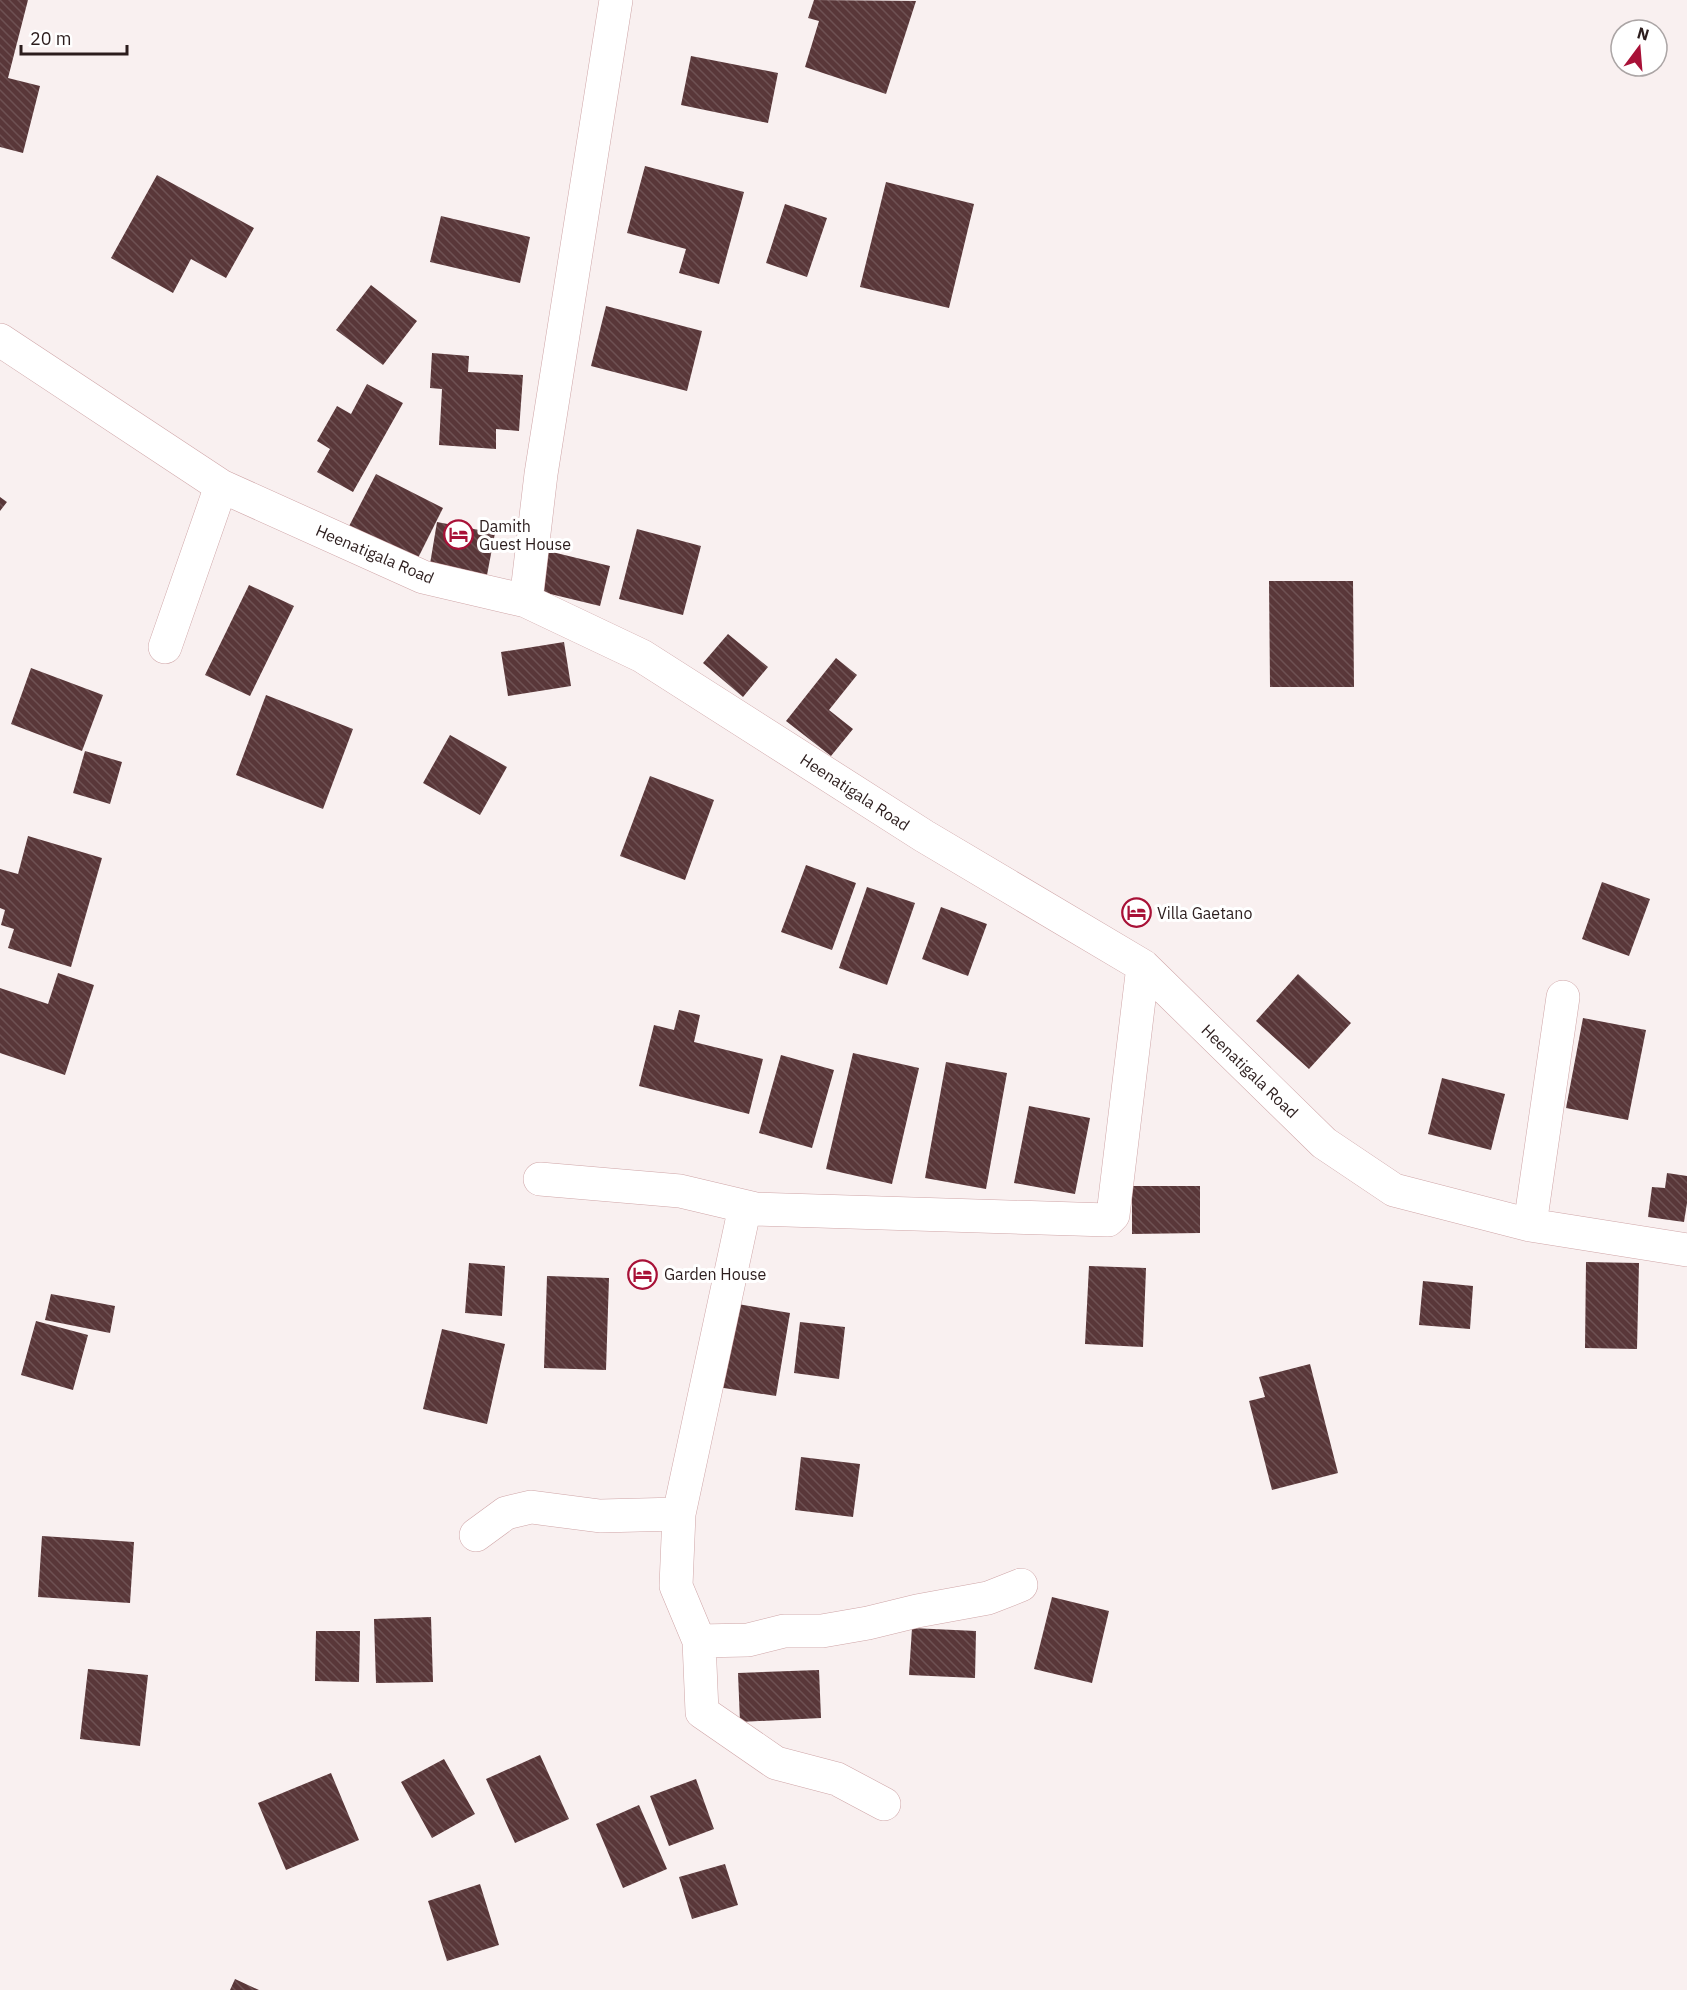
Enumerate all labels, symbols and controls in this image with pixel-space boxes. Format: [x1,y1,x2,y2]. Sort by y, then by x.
scale bar [21,18,128,56]
north arrow [1609,18,1669,78]
text: N [1635,22,1651,45]
text: 20 m [30,27,72,50]
place label: Damith Guest House [479,516,571,554]
hotel icon: Damith Guest House [442,519,474,551]
street label: Heenatigala Road [313,520,437,588]
street label: Heenatigala Road [796,749,914,835]
hotel icon: Villa Gaetano [1120,897,1152,929]
place label: Villa Gaetano [1157,903,1252,923]
street label: Heenatigala Road [1198,1020,1302,1122]
hotel icon: Garden House [627,1258,659,1290]
place label: Garden House [664,1264,767,1284]

